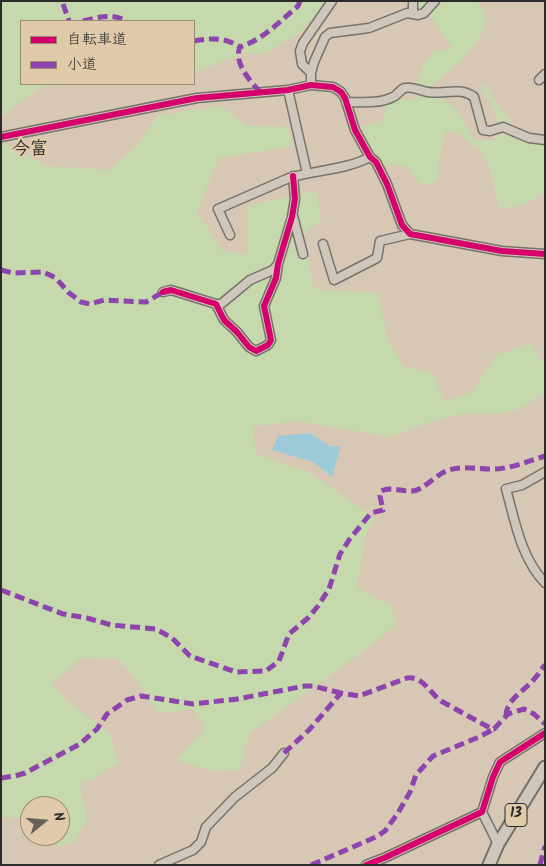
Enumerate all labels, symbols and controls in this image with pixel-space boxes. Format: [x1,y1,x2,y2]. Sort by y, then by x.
legend [20,20,195,85]
text: 自転車道 [67,28,127,52]
text: 小道 [67,53,97,77]
district label: 今富 [12,140,48,162]
north arrow [20,796,70,846]
road number: 13 [505,804,527,826]
text: N [47,809,70,824]

